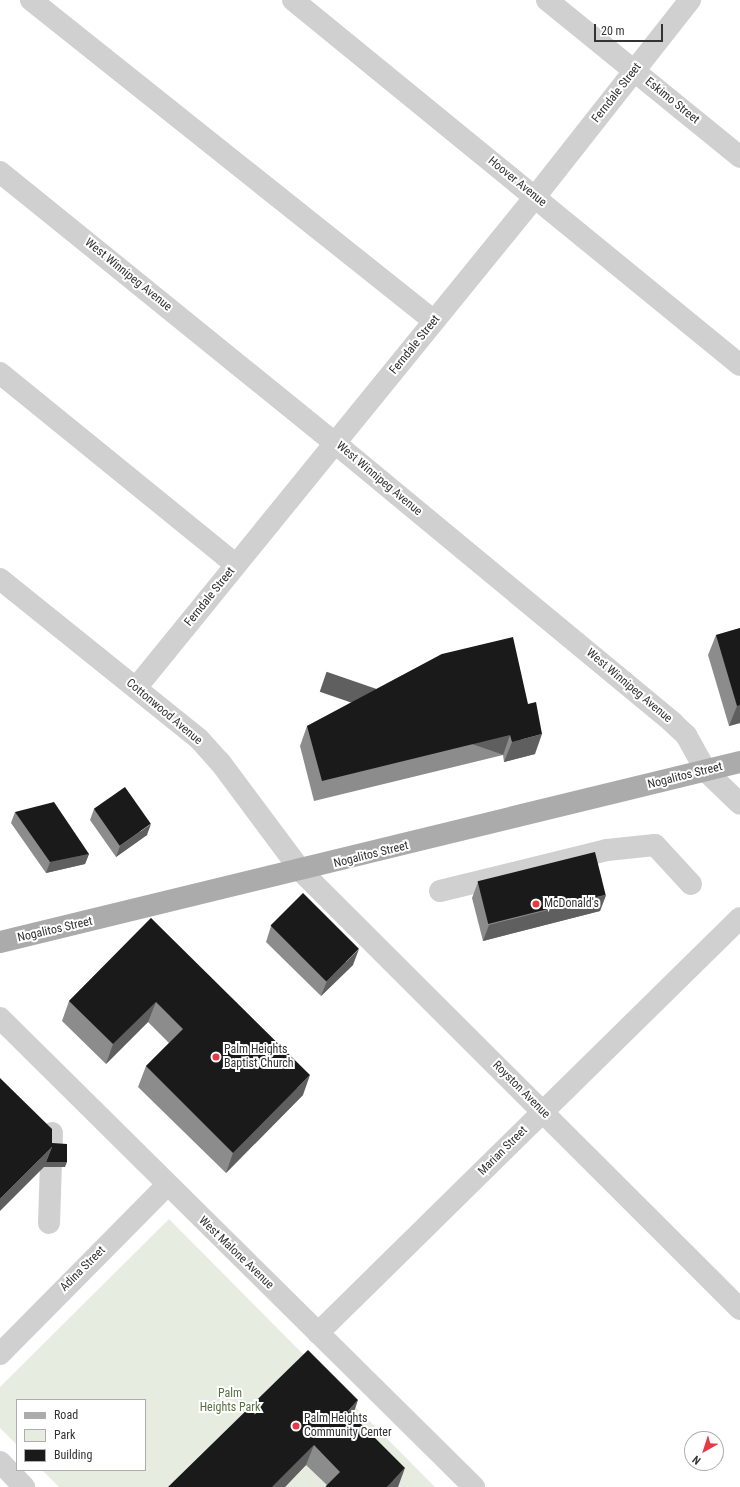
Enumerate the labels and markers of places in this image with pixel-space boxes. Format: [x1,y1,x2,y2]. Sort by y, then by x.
place label: McDonald's [544,897,599,911]
marker: McDonald's [531,899,541,909]
place label: Palm Heights Baptist Church [224,1043,294,1071]
marker: Palm Heights Baptist Church [211,1052,221,1062]
place label: Palm Heights Community Center [304,1412,392,1440]
marker: Palm Heights Community Center [291,1421,301,1431]

